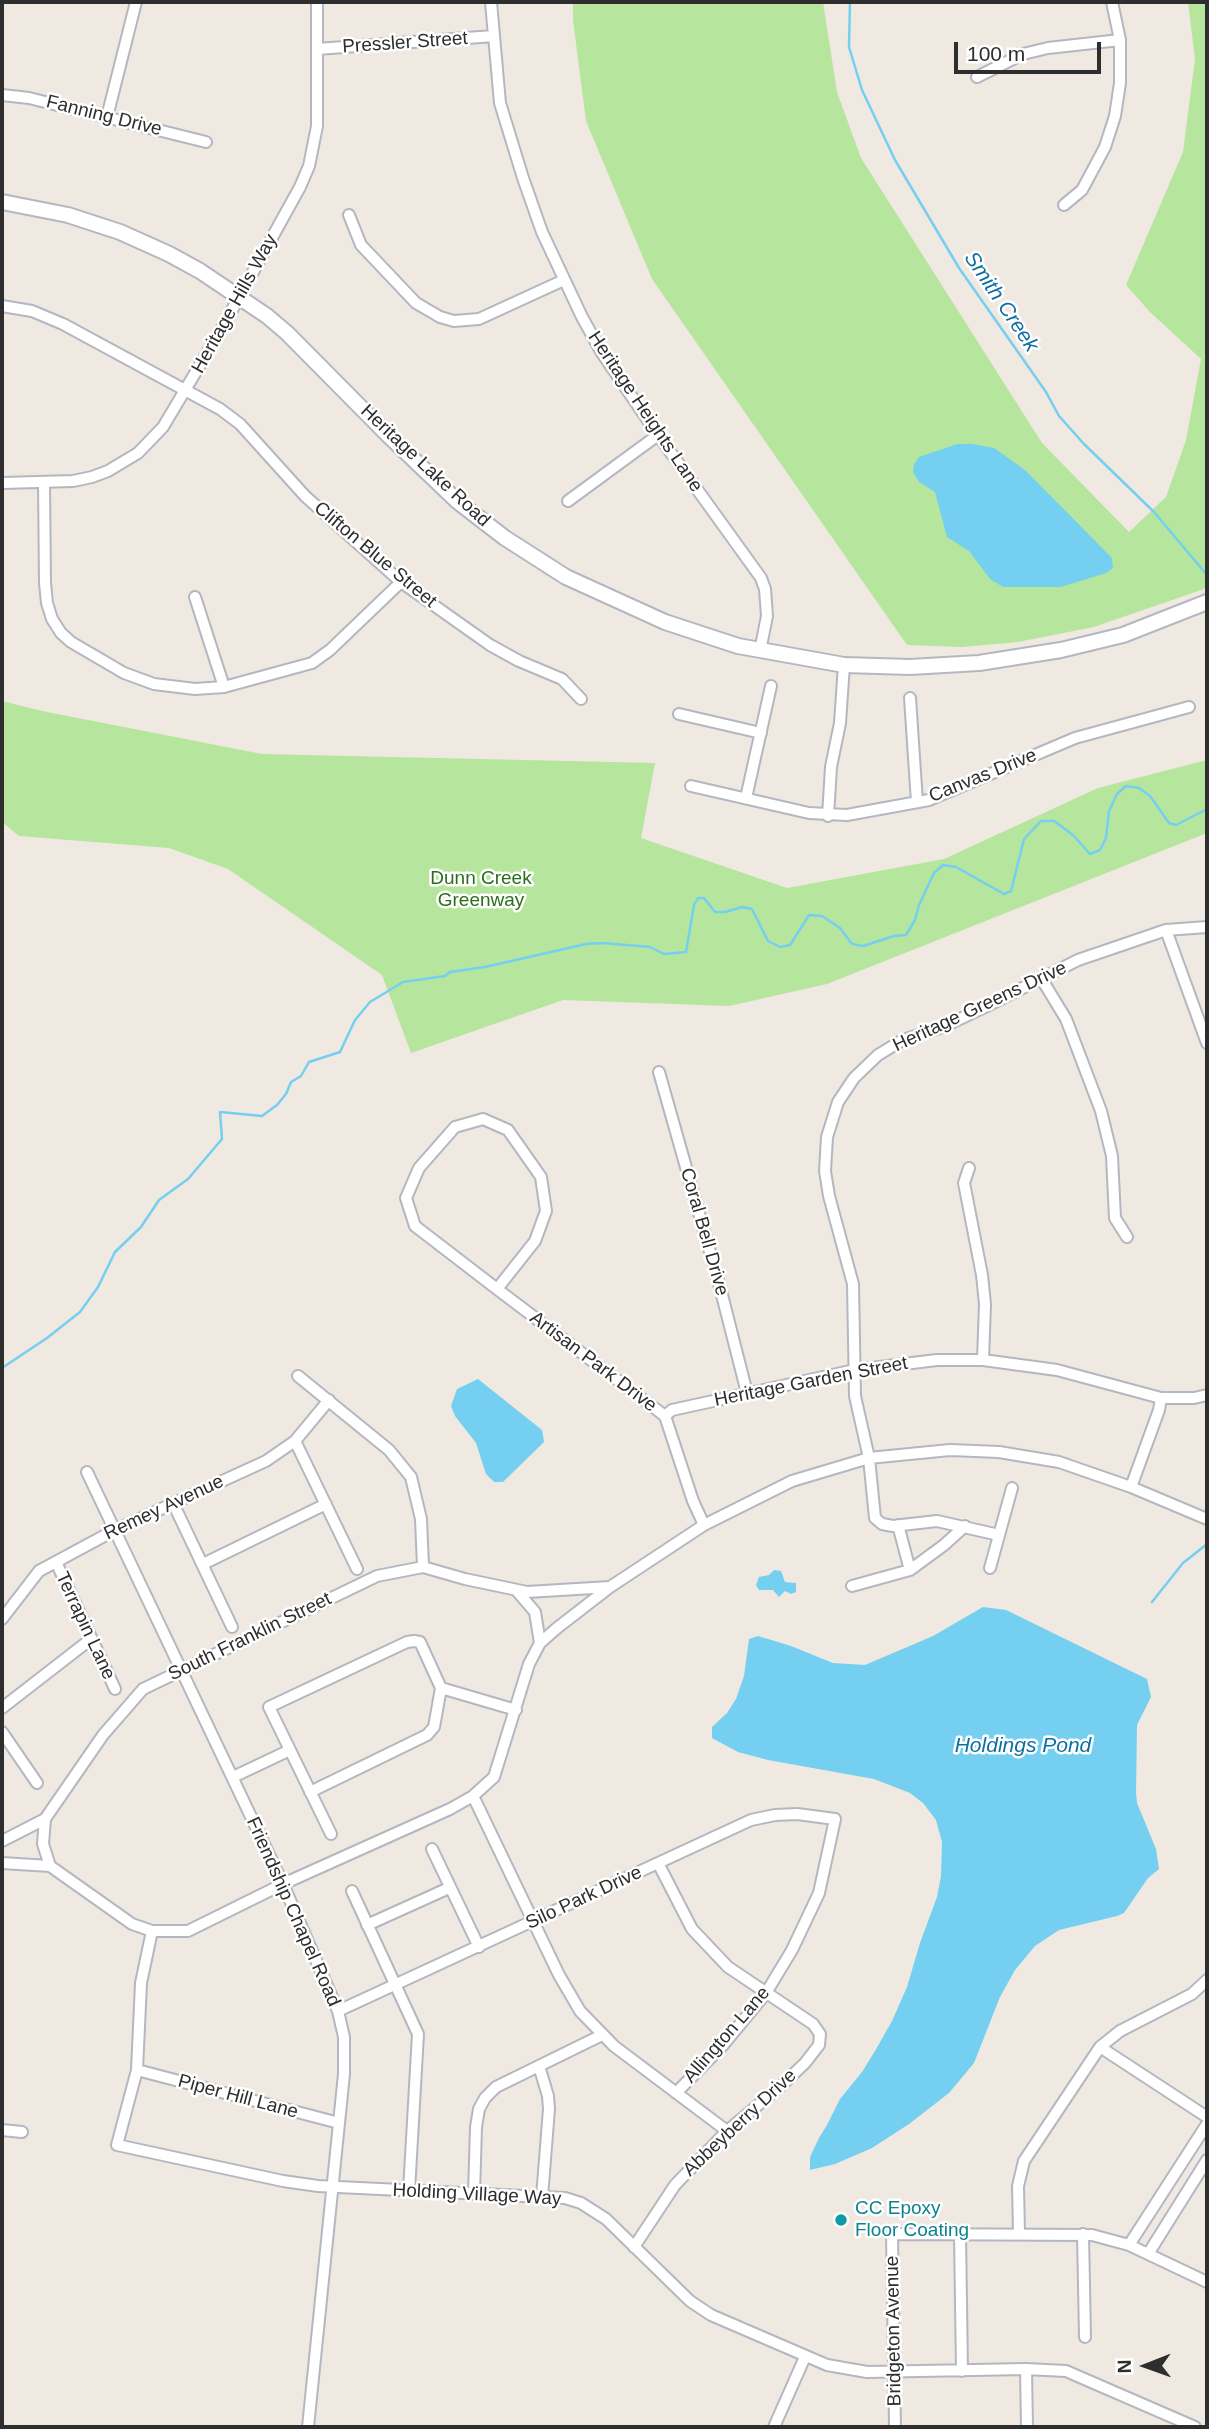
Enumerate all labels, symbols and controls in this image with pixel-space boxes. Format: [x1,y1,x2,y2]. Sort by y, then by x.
street label: Pressler Street [342,27,468,59]
scale bar [957,28,1104,72]
text: 100 m [967,42,1025,65]
street label: Fanning Drive [44,91,164,141]
street label: Heritage Hills Way [187,230,283,378]
water label: Smith Creek [958,247,1044,357]
street label: Heritage Heights Lane [583,327,707,497]
street label: Heritage Lake Road [355,400,495,532]
street label: Clifton Blue Street [309,497,441,613]
street label: Canvas Drive [926,744,1040,808]
park label: Dunn Creek Greenway [430,868,532,912]
street label: Heritage Greens Drive [890,957,1070,1057]
street label: Coral Bell Drive [675,1165,733,1299]
street label: Artisan Park Drive [525,1307,661,1417]
street label: Heritage Garden Street [712,1352,910,1412]
street label: Remey Avenue [100,1470,228,1546]
street label: Terrapin Lane [50,1569,120,1683]
street label: South Franklin Street [165,1588,335,1686]
water label: Holdings Pond [955,1733,1091,1759]
street label: Friendship Chapel Road [241,1814,345,2010]
street label: Silo Park Drive [522,1861,646,1935]
street label: Allington Lane [679,1982,775,2088]
street label: Abbeyberry Drive [679,2065,801,2181]
street label: Piper Hill Lane [175,2070,301,2124]
street label: Holding Village Way [392,2179,562,2211]
place label: CC Epoxy Floor Coating [855,2198,969,2242]
marker: CC Epoxy Floor Coating [833,2212,849,2228]
street label: Bridgeton Avenue [881,2255,907,2407]
north arrow [1111,2331,1181,2401]
text: N [1114,2359,1135,2373]

